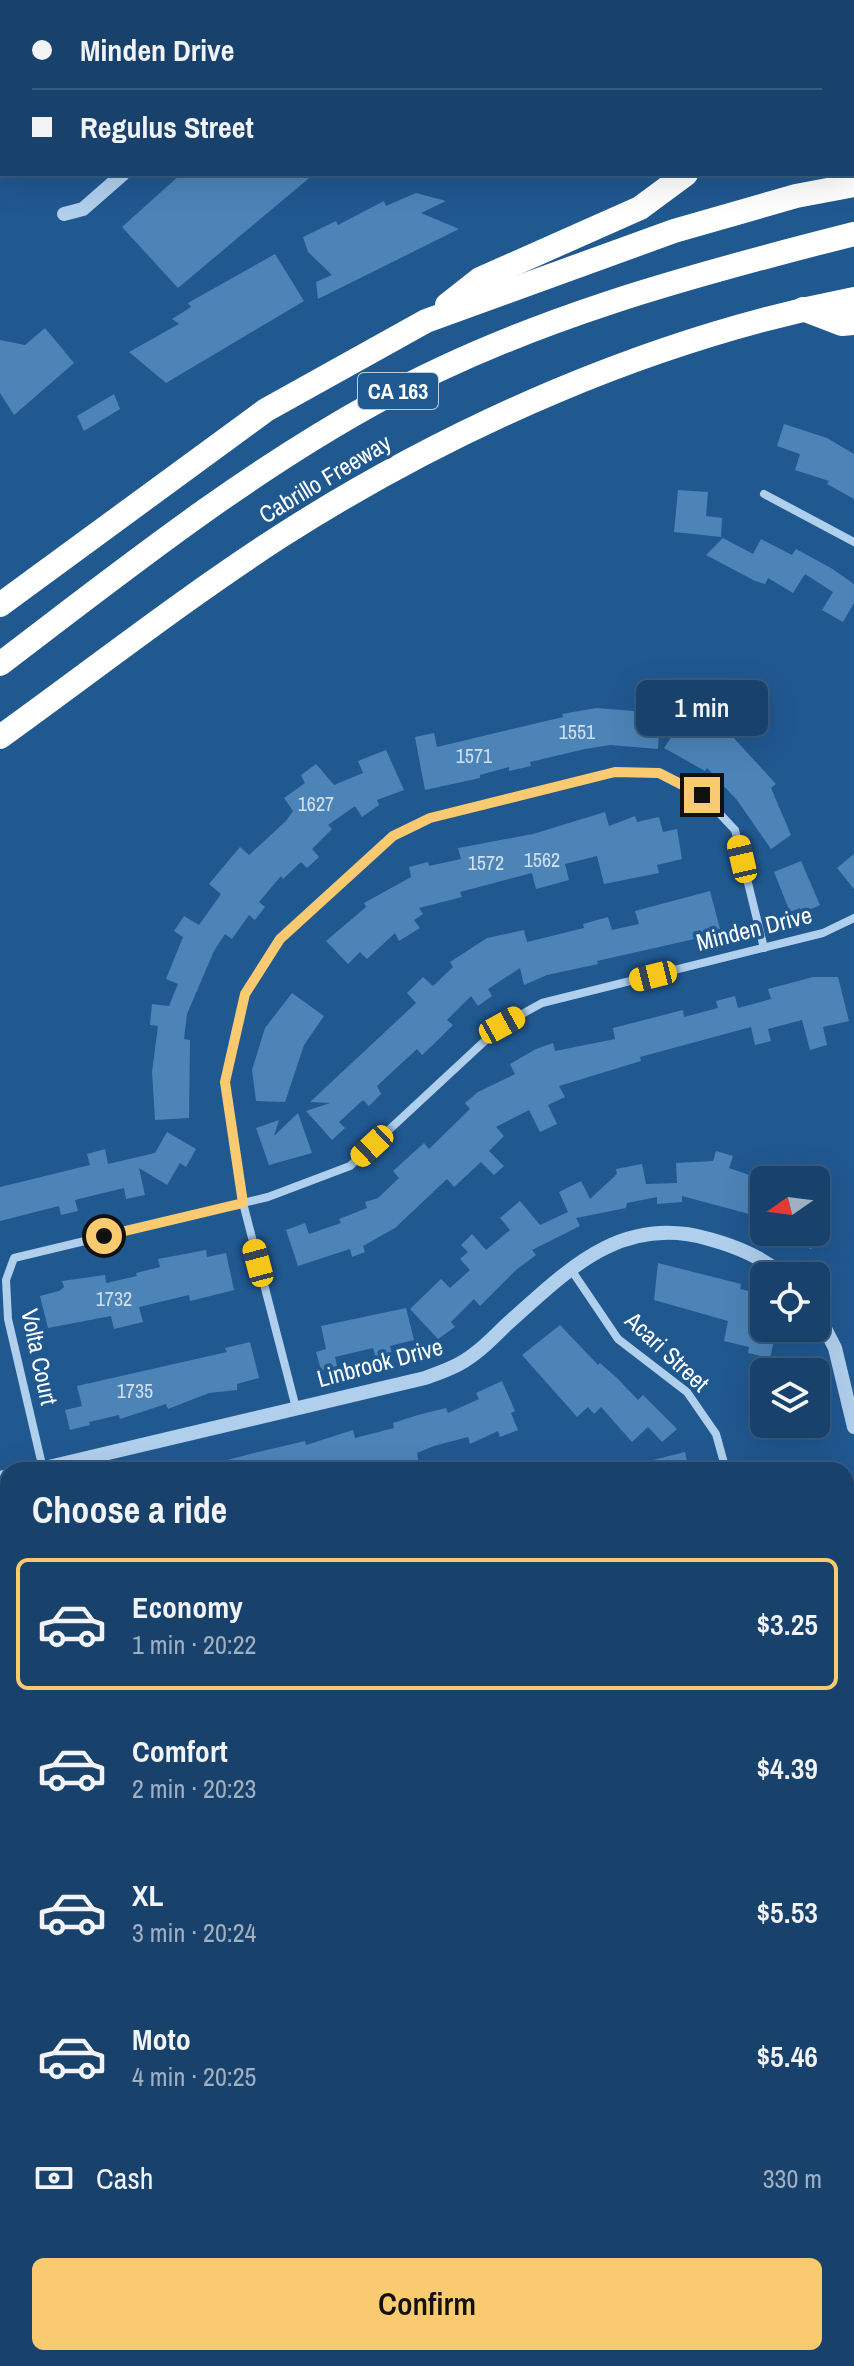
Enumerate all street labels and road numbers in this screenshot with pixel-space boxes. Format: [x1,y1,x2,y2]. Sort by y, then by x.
road number: CA 163 [358,373,438,409]
street label: Cabrillo Freeway [252,426,397,530]
street label: Minden Drive [693,898,815,958]
street label: Acari Street [618,1303,717,1399]
street label: Volta Court [14,1306,66,1408]
street label: Linbrook Drive [313,1330,446,1394]

